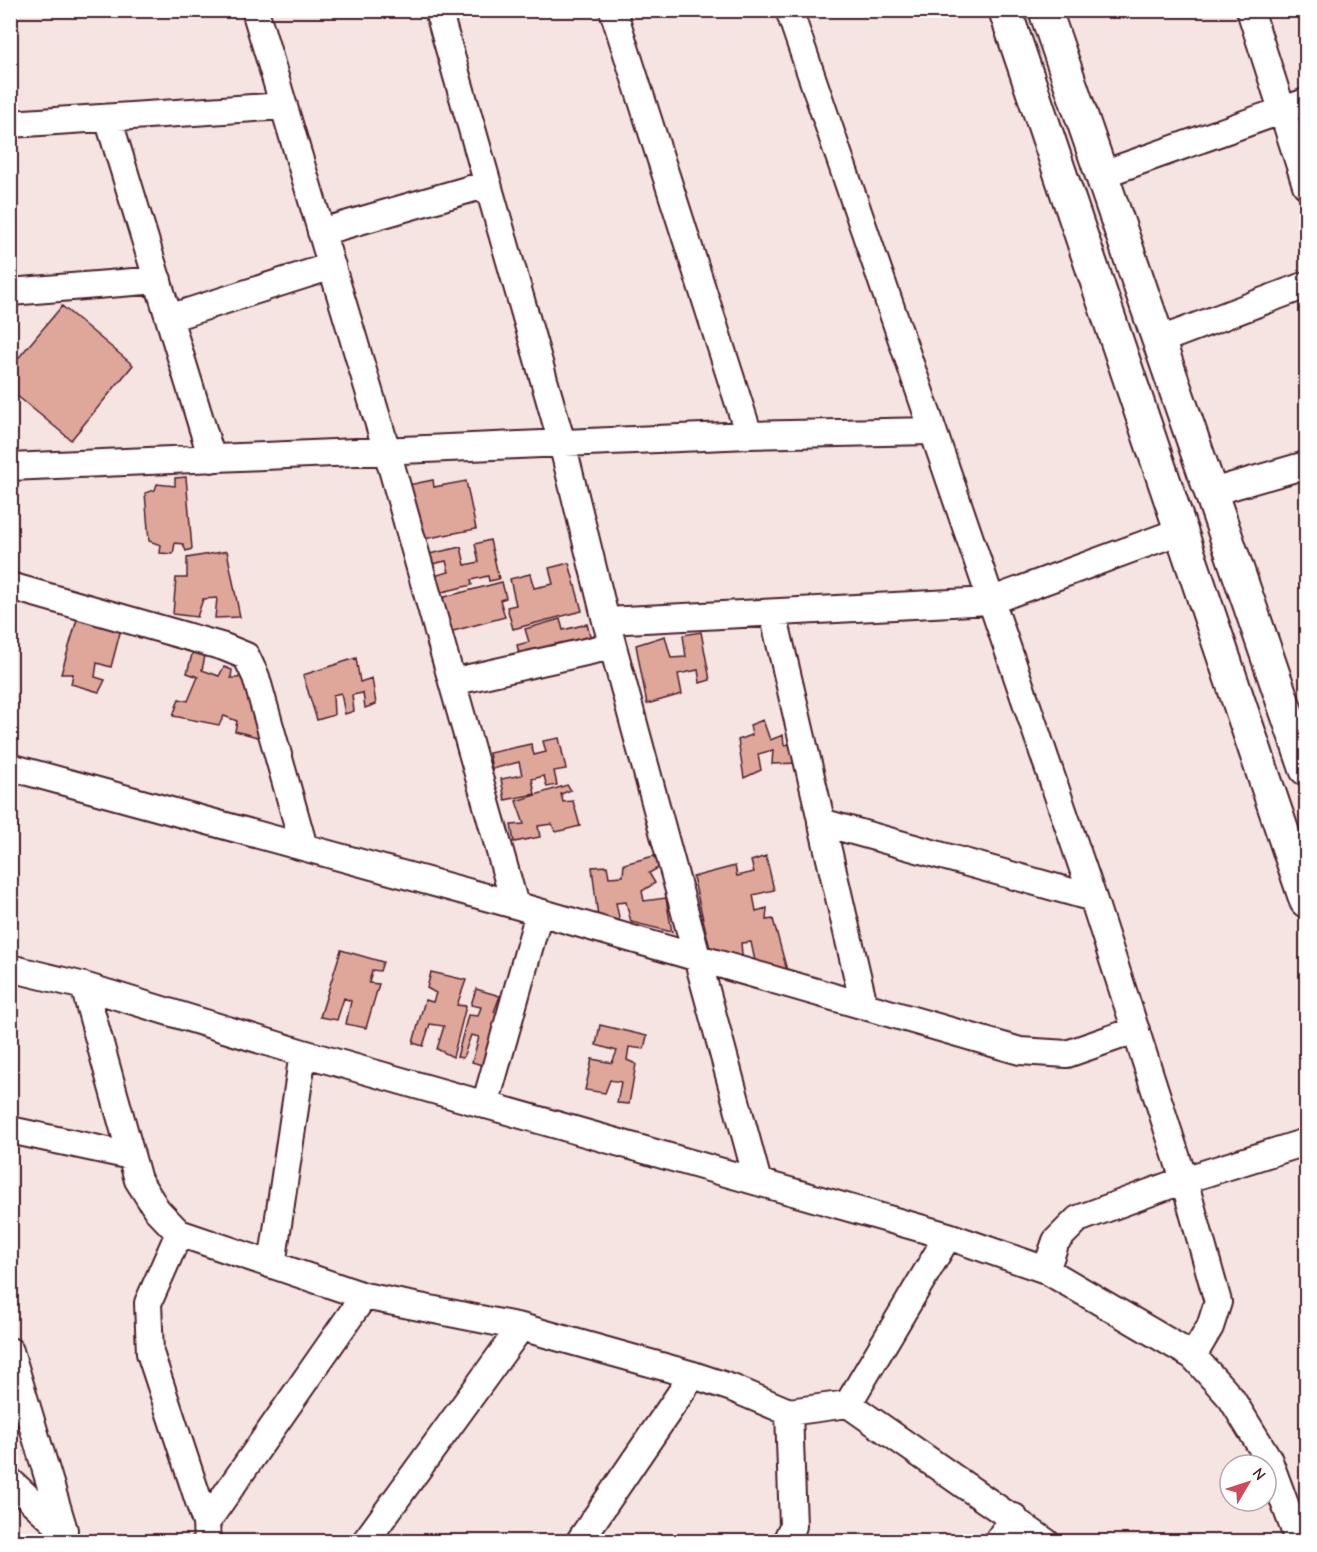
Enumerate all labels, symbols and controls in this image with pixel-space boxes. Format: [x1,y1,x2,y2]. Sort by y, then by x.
north arrow [1218,1453,1278,1513]
text: N [1249,1464,1269,1484]

